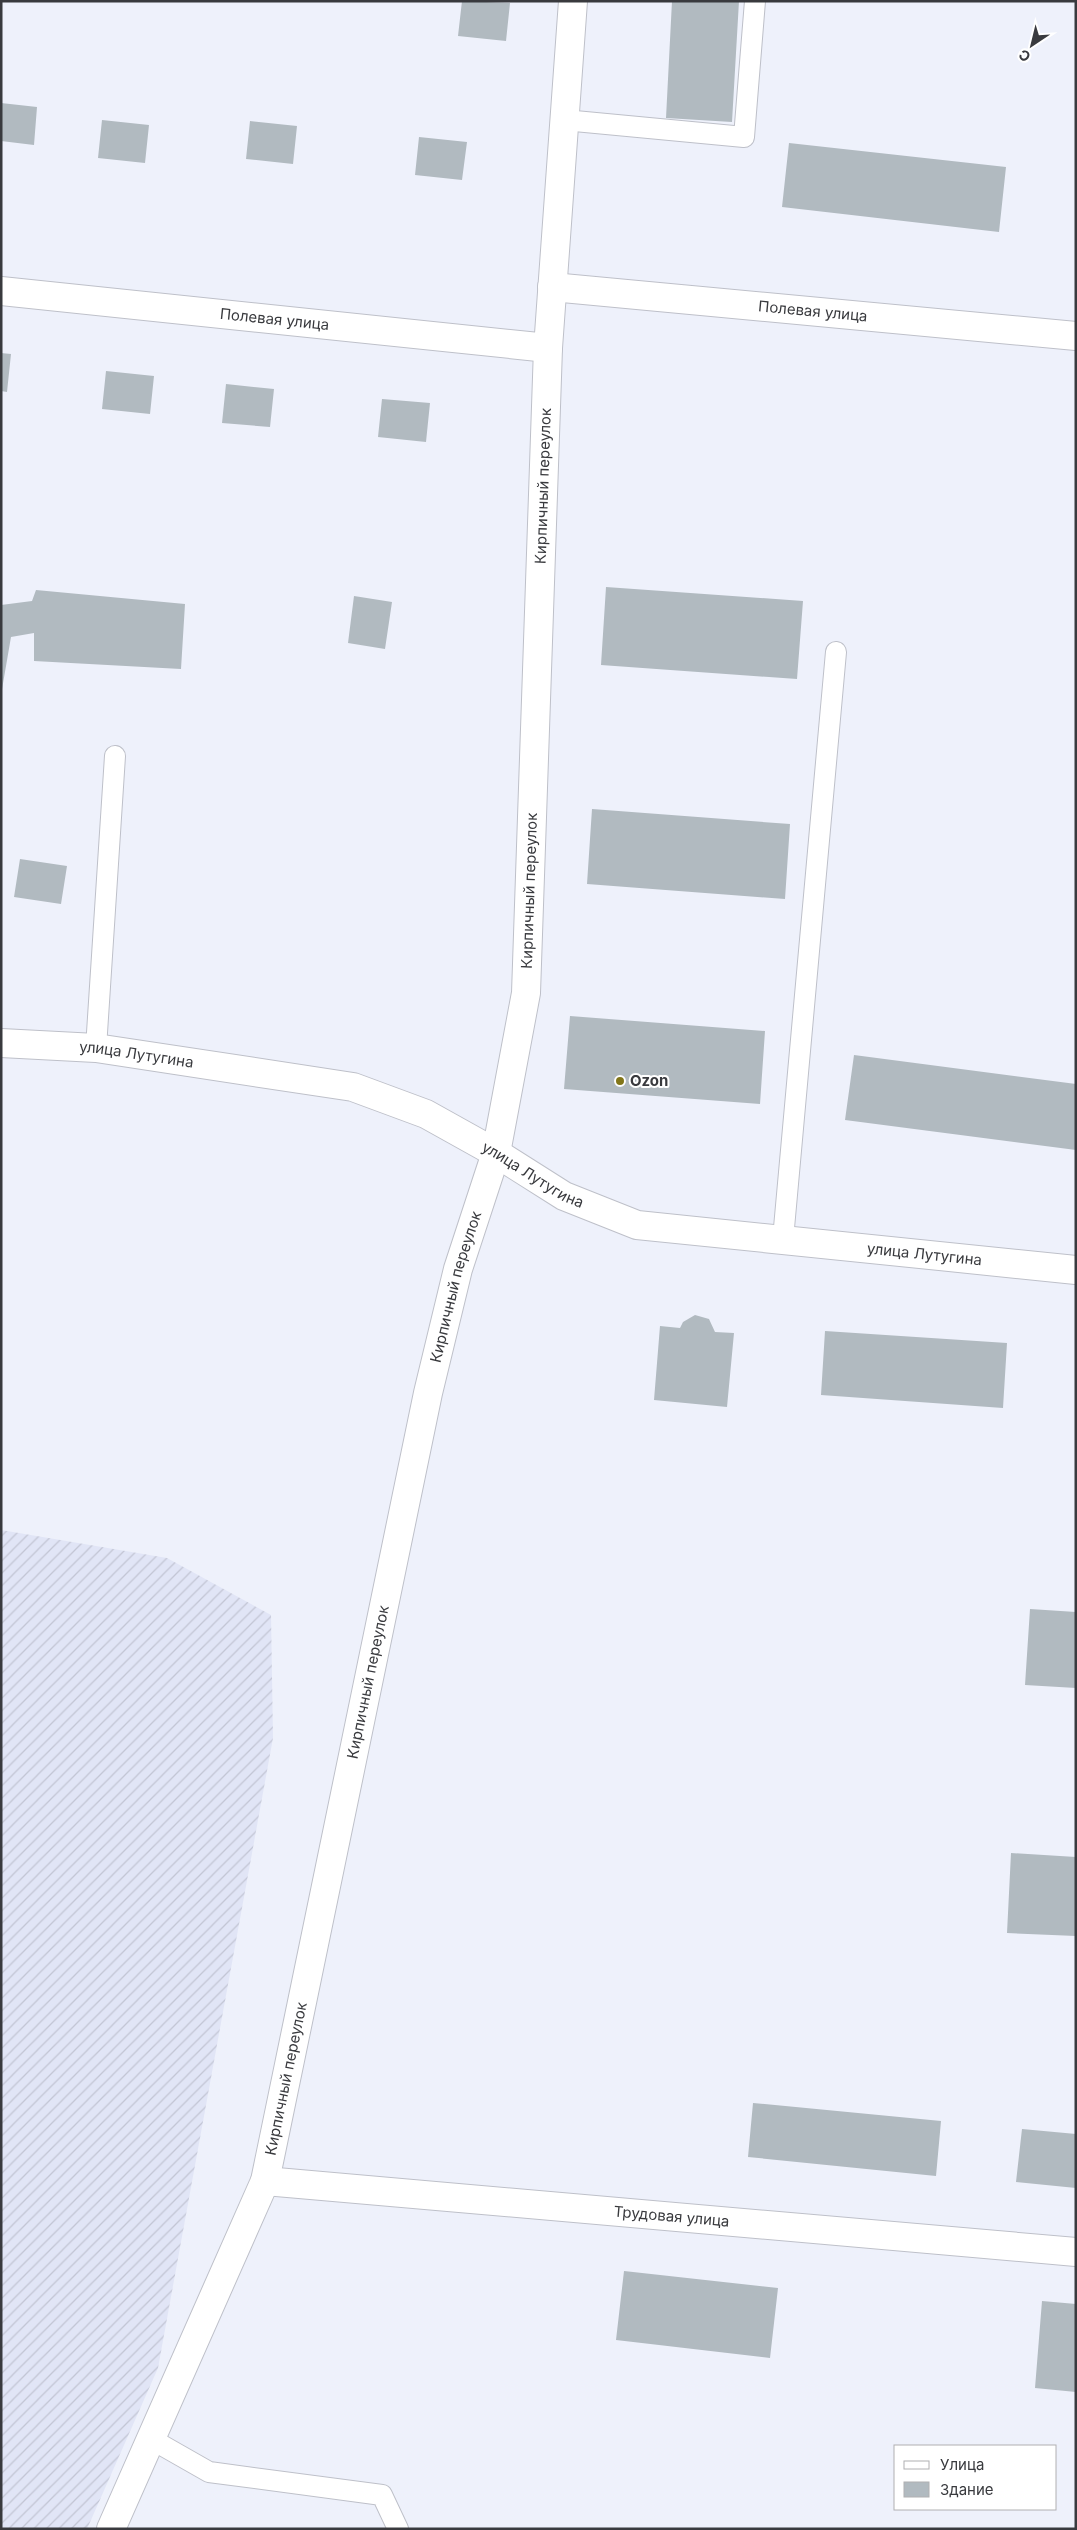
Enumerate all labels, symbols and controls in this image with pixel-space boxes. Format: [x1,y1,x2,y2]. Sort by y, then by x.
north arrow [1007,20,1057,70]
text: С [1015,46,1033,66]
street label: Полевая улица [757,296,868,325]
street label: Полевая улица [219,304,330,334]
street label: Кирпичный переулок [531,408,555,564]
street label: Кирпичный переулок [517,812,541,969]
street label: улица Лутугина [79,1037,195,1072]
place label: Ozon [630,1071,668,1090]
marker: Ozon [614,1075,626,1087]
street label: улица Лутугина [479,1137,587,1212]
street label: Кирпичный переулок [426,1209,485,1364]
street label: улица Лутугина [866,1239,983,1269]
street label: Кирпичный переулок [343,1604,393,1760]
street label: Кирпичный переулок [261,2000,311,2157]
street label: Трудовая улица [613,2202,730,2231]
legend [894,2445,1057,2510]
text: Улица [940,2455,984,2474]
text: Здание [940,2480,994,2499]

